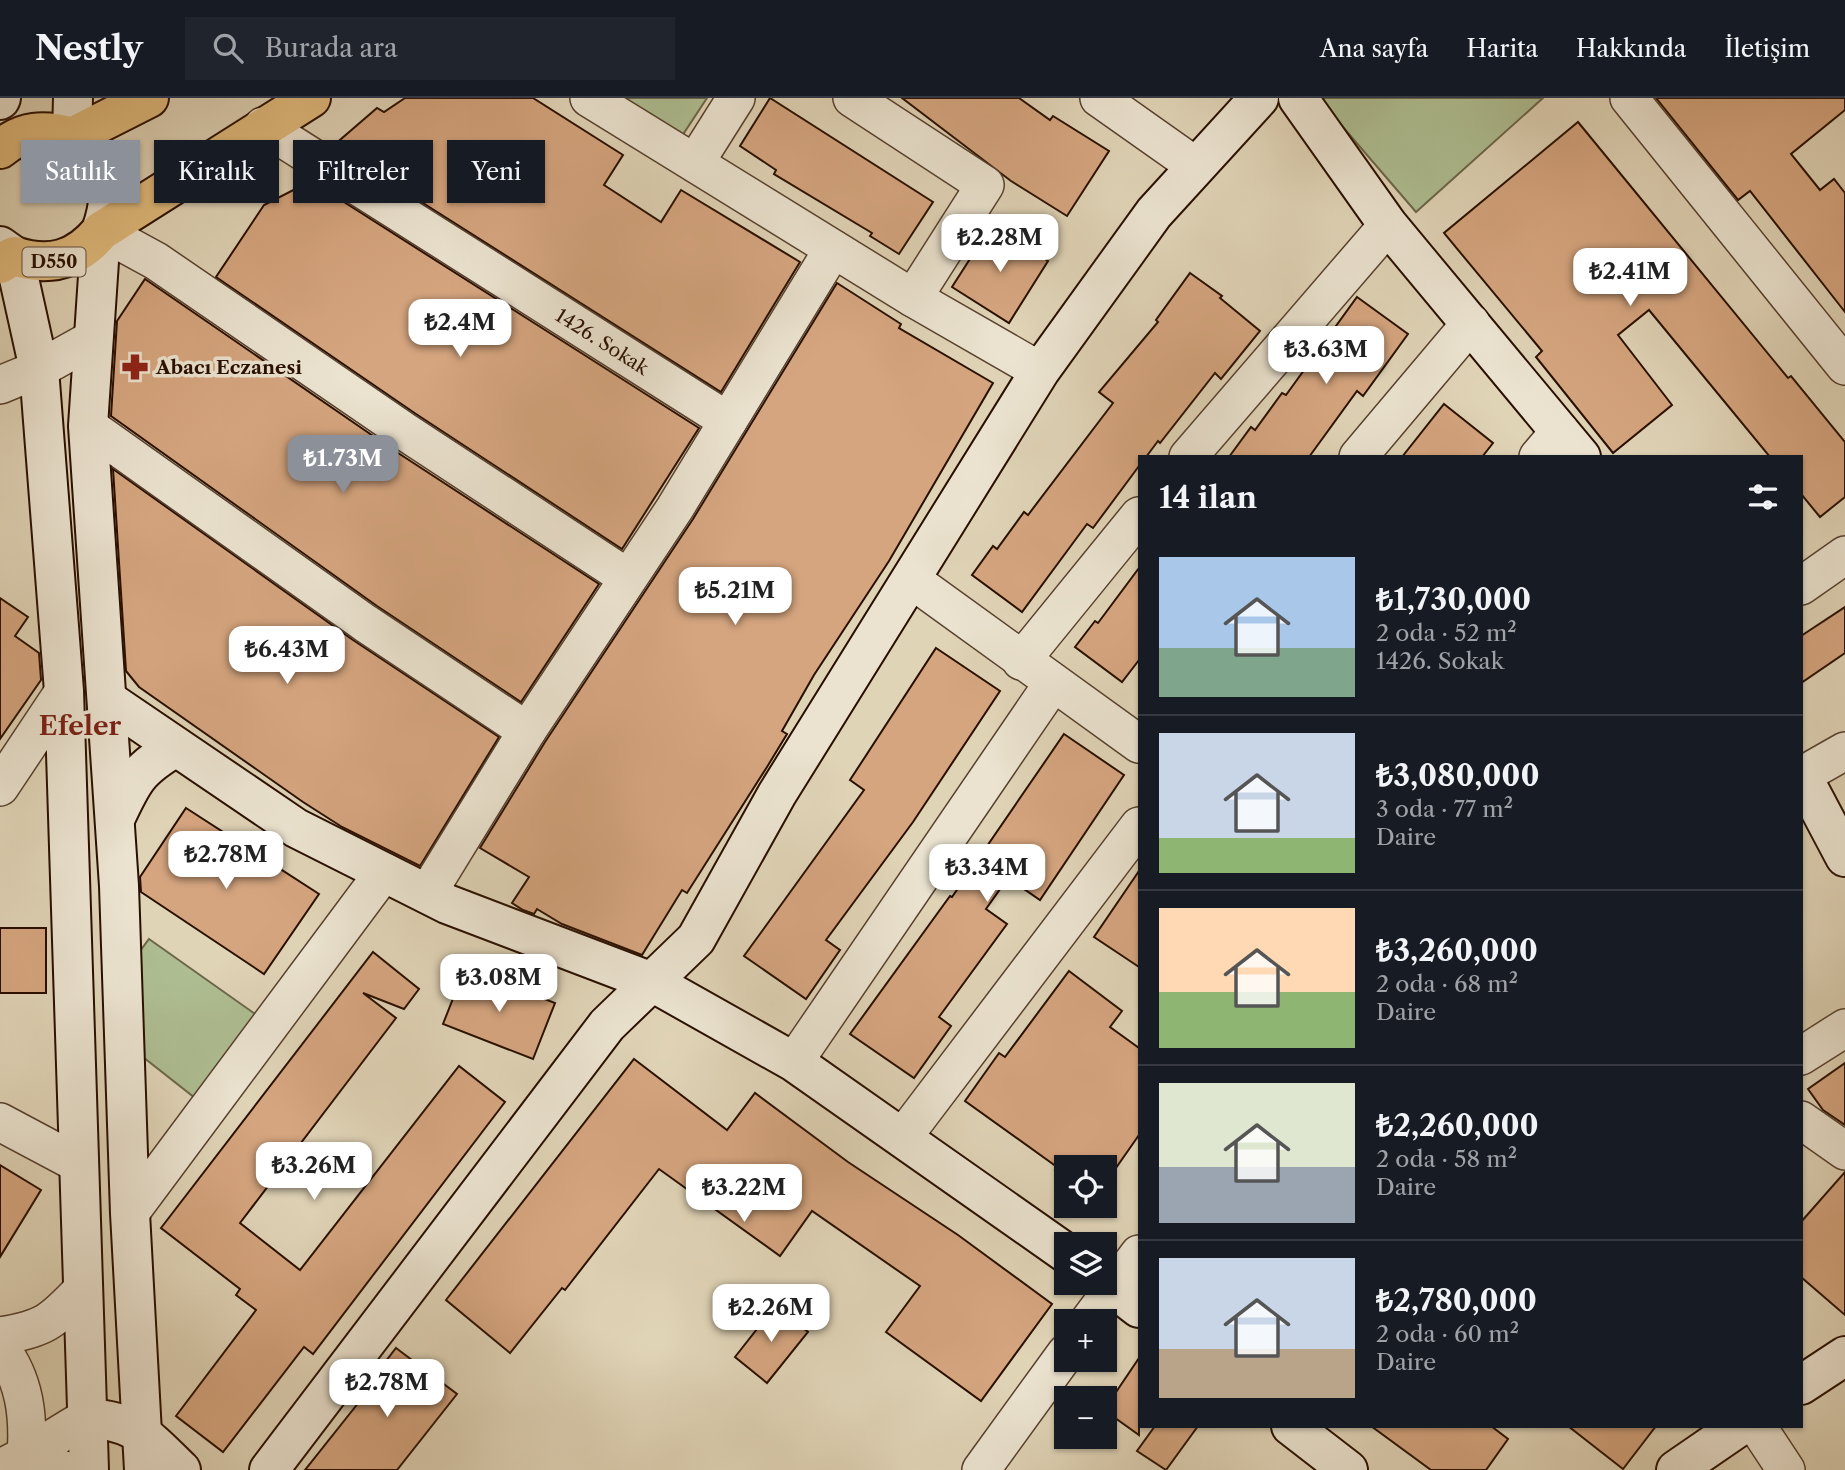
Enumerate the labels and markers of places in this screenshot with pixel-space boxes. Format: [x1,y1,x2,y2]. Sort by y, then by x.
pin: ₺2.28M [943,214,1057,274]
pin: ₺2.41M [1573,248,1687,308]
pin: ₺2.4M [411,300,509,359]
pin: ₺3.63M [1269,327,1383,386]
pharmacy icon: Abacı Eczanesi [120,352,150,382]
place label: Abacı Eczanesi [155,356,302,379]
pin: ₺1.73M [286,436,400,495]
pin: ₺5.21M [678,568,792,627]
pin: ₺6.43M [230,626,344,686]
pin: ₺2.78M [169,832,283,891]
pin: ₺3.34M [930,844,1044,904]
pin: ₺3.08M [442,954,556,1014]
pin: ₺3.26M [257,1142,371,1202]
pin: ₺3.22M [687,1164,801,1224]
pin: ₺2.26M [714,1284,828,1344]
pin: ₺2.78M [330,1360,444,1419]

